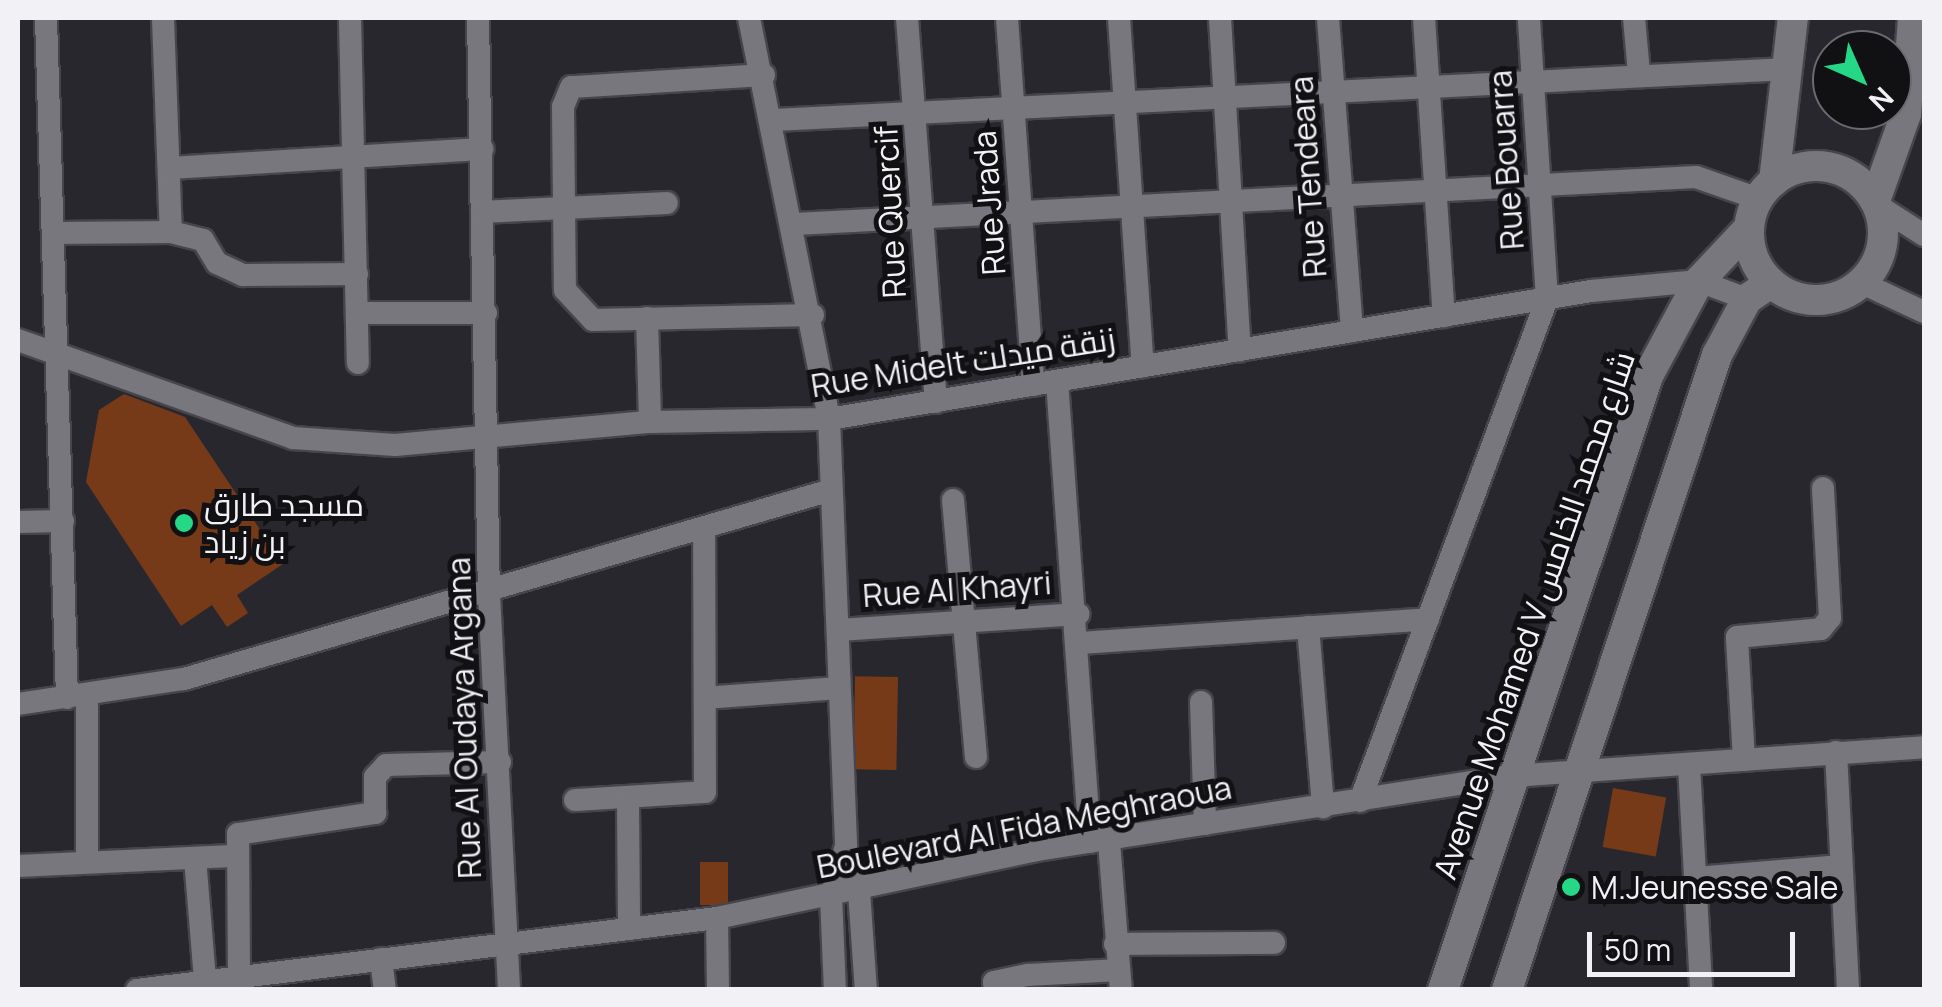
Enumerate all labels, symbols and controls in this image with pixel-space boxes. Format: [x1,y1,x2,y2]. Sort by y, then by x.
north arrow [1812,30,1912,130]
street label: Rue Bouarra [1481,69,1531,251]
street label: Rue Tendeara [1282,75,1334,279]
text: N [1861,79,1902,120]
street label: Rue Quercif [866,125,914,299]
street label: Rue Jrada [965,130,1013,276]
street label: Rue Midelt زنقة ميدلت [808,319,1118,405]
street label: Avenue Mohamed V شارع محمد الخامس [1425,346,1643,884]
place label: مسجد طارق بن زياد [204,486,364,561]
marker: مسجد طارق بن زياد [173,512,195,534]
street label: Rue Al Oudaya Argana [439,557,489,879]
street label: Rue Al Khayri [861,563,1053,615]
street label: Boulevard Al Fida Meghraoua [813,768,1235,886]
place label: M.Jeunesse Sale [1591,868,1839,906]
marker: M.Jeunesse Sale [1560,876,1582,898]
scale bar [1592,912,1800,974]
text: 50 m [1604,929,1671,970]

